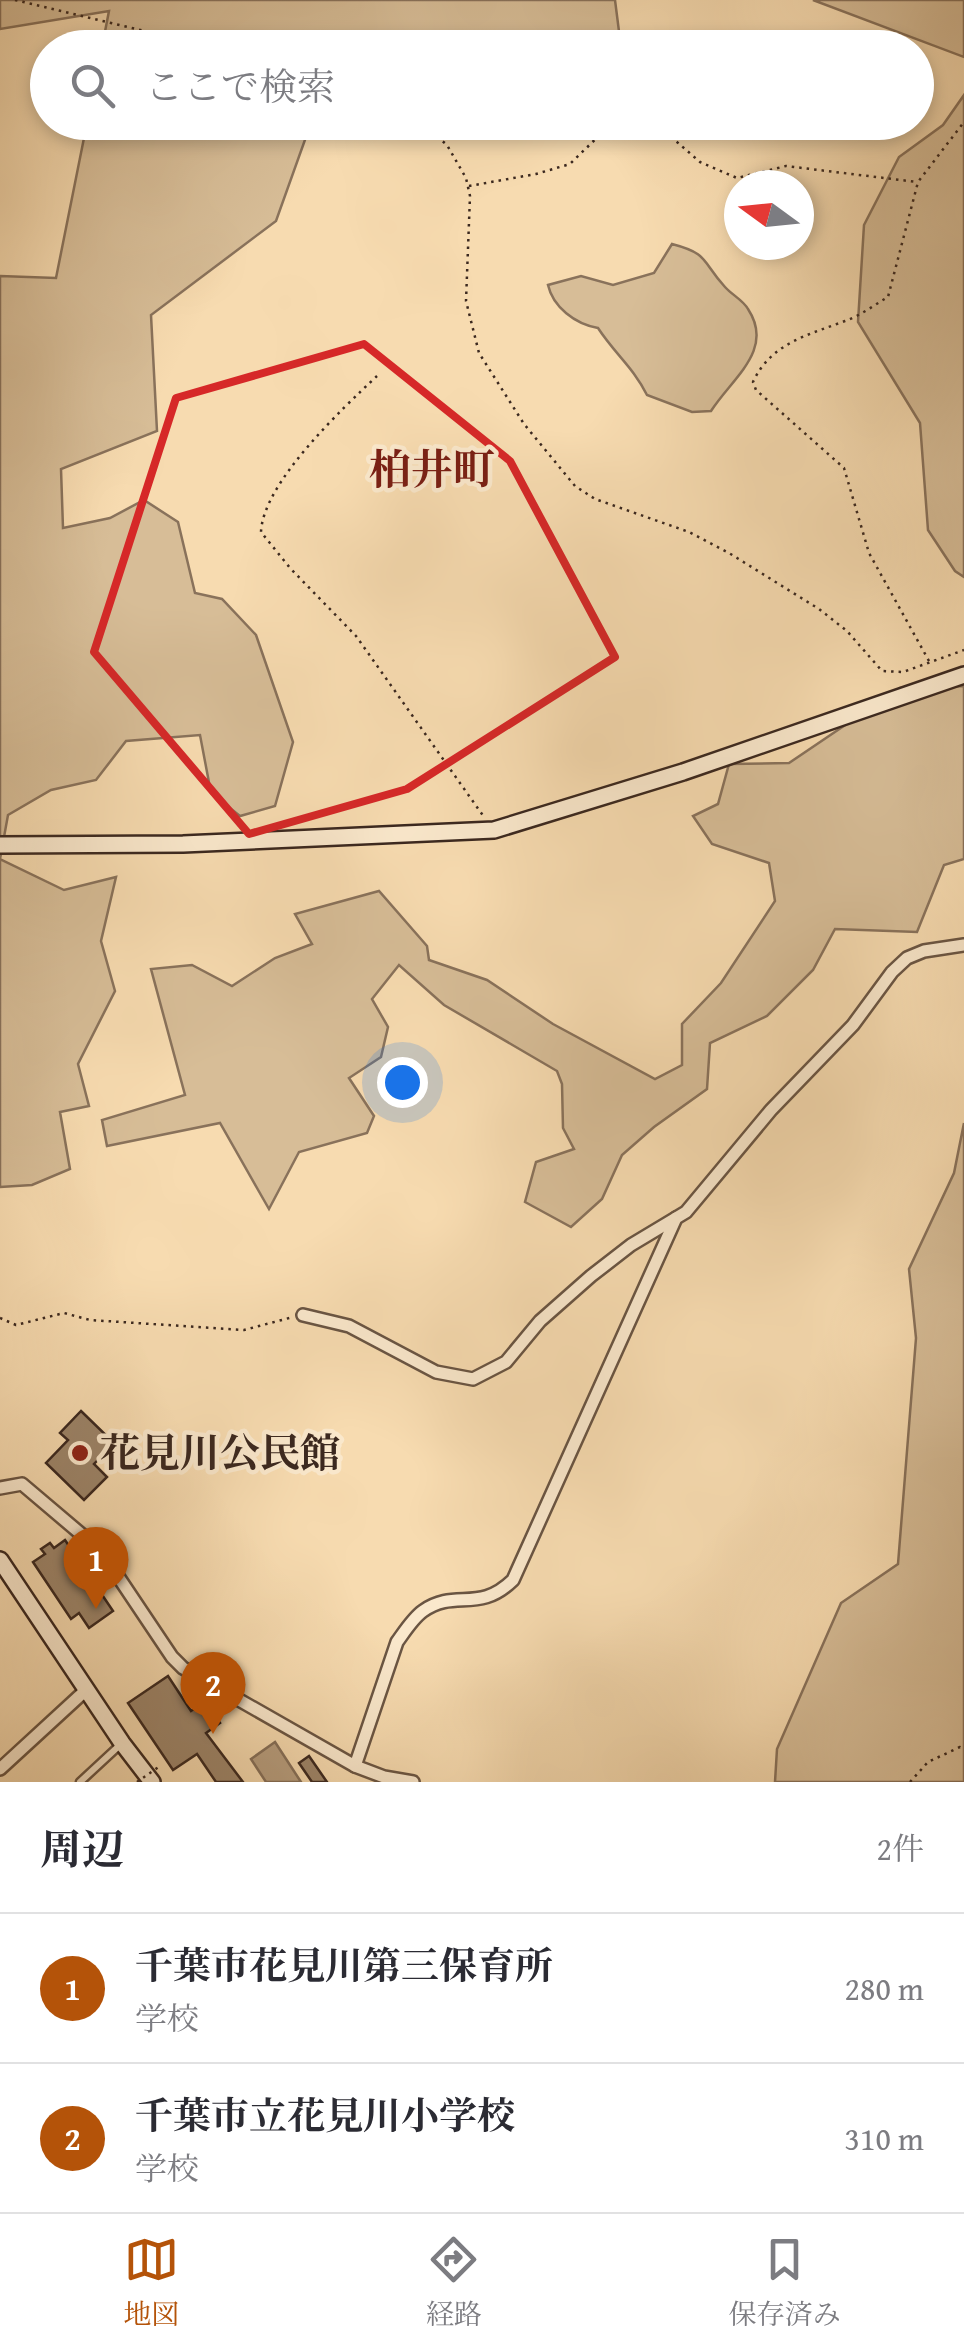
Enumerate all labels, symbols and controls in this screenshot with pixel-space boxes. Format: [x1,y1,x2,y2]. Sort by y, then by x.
search box [30,30,934,140]
icon: search [65,58,120,113]
text: ここで検索 [145,58,335,114]
north arrow [724,170,814,260]
district label: 柏井町 [369,438,495,499]
your location [377,1057,428,1108]
place label: 花見川公民館 [100,1423,340,1482]
marker: 花見川公民館 [69,1442,91,1464]
pin: 1 [64,1526,128,1609]
pin: 2 [180,1652,246,1734]
text: 周辺 [40,1818,124,1879]
text: 2件 [877,1825,924,1872]
text: 千葉市花見川第三保育所 [135,1937,553,1993]
text: 1 [64,1965,81,2012]
text: 280 m [845,1965,924,2012]
text: 学校 [135,1995,199,2042]
text: 千葉市立花見川小学校 [135,2087,515,2143]
text: 2 [64,2115,81,2162]
text: 310 m [845,2115,924,2162]
text: 学校 [135,2145,199,2192]
tab: 地図 [123,2232,179,2334]
tab: 経路 [426,2232,482,2334]
tab: 保存済み [729,2232,841,2334]

